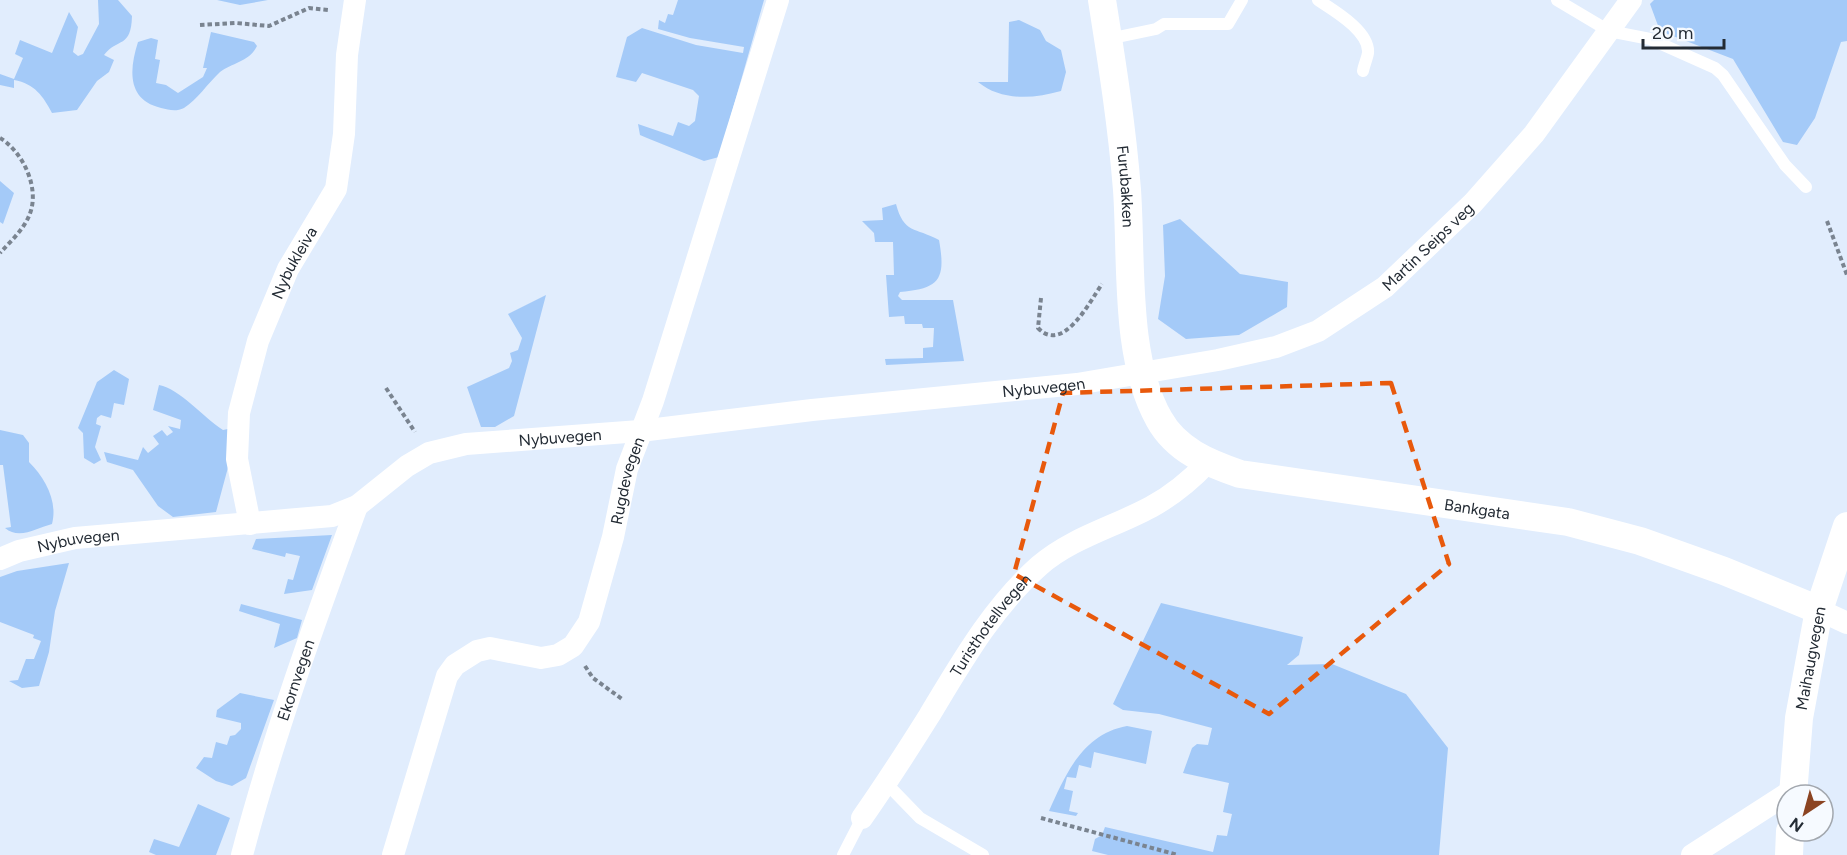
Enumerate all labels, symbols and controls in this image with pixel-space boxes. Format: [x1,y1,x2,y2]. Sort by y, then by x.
scale bar [1643,12,1724,50]
text: 20 m [1652,22,1693,44]
street label: Furubakken [1113,144,1138,228]
street label: Martin Seips veg [1378,198,1477,294]
street label: Nybukleiva [267,223,321,302]
street label: Nybuvegen [1001,373,1086,401]
street label: Nybuvegen [518,424,602,450]
street label: Rugdevegen [606,434,648,526]
street label: Bankgata [1443,495,1511,523]
street label: Nybuvegen [35,525,120,556]
street label: Turisthotellvegen [946,570,1035,680]
street label: Maihaugvegen [1791,605,1829,712]
street label: Ekornvegen [273,637,318,723]
north arrow [1775,783,1835,843]
text: N [1786,813,1807,836]

